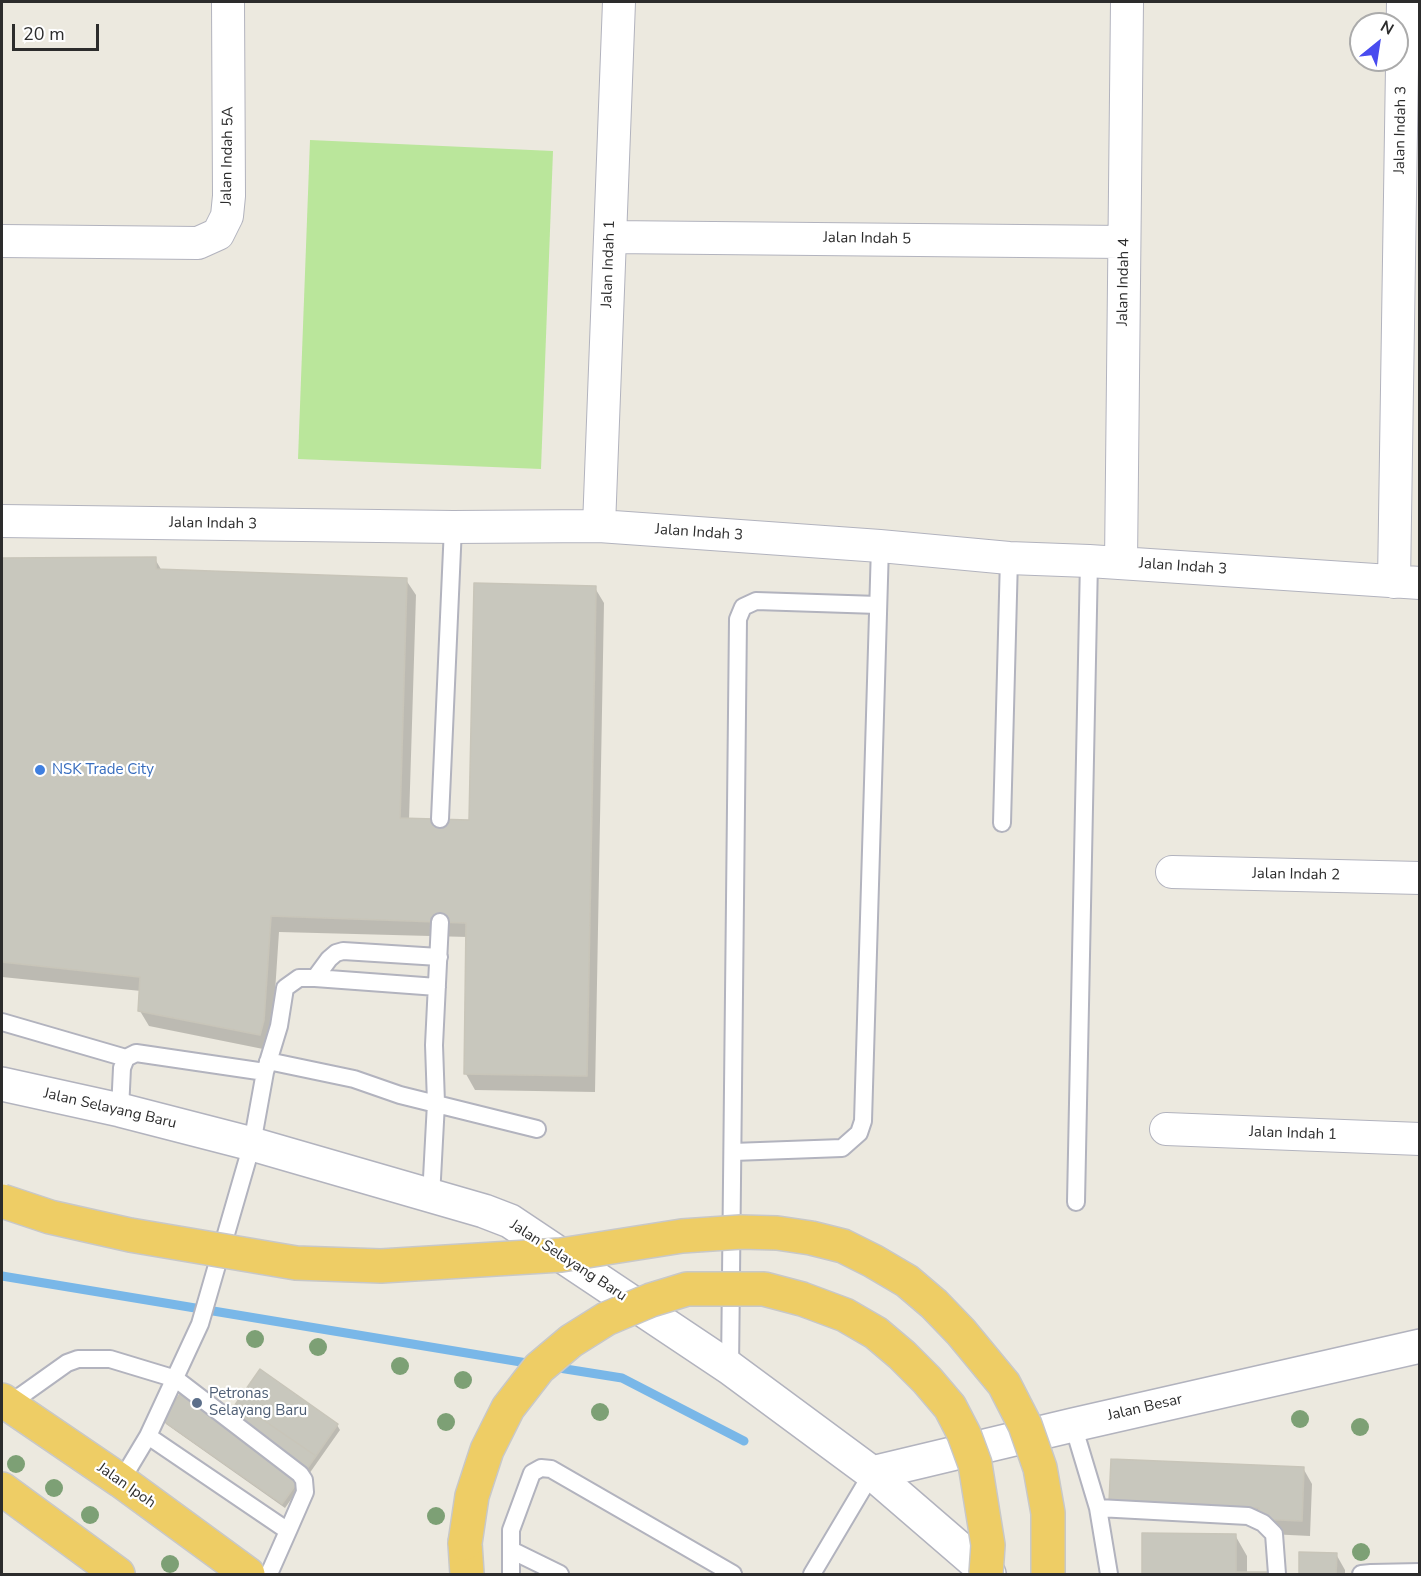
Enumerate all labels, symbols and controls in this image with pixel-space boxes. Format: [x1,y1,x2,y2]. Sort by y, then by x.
scale bar [15,12,102,50]
north arrow [1349,12,1409,72]
text: N [1376,16,1398,41]
text: 20 m [23,22,65,46]
street label: Jalan Indah 3 [1391,86,1411,174]
street label: Jalan Indah 5A [218,106,238,206]
street label: Jalan Indah 1 [598,220,620,308]
street label: Jalan Indah 5 [823,229,911,249]
street label: Jalan Indah 4 [1114,238,1134,326]
street label: Jalan Indah 3 [169,514,257,534]
street label: Jalan Indah 3 [654,521,744,545]
street label: Jalan Indah 3 [1138,555,1228,579]
place label: NSK Trade City [52,761,154,779]
marker: NSK Trade City [33,763,47,777]
street label: Jalan Indah 2 [1252,865,1340,885]
street label: Jalan Selayang Baru [42,1085,178,1133]
street label: Jalan Indah 1 [1249,1123,1337,1145]
street label: Jalan Selayang Baru [506,1217,630,1305]
place label: Petronas Selayang Baru [209,1385,307,1420]
street label: Jalan Besar [1106,1391,1184,1425]
marker: Petronas Selayang Baru [190,1396,204,1410]
street label: Jalan Ipoh [93,1459,159,1513]

